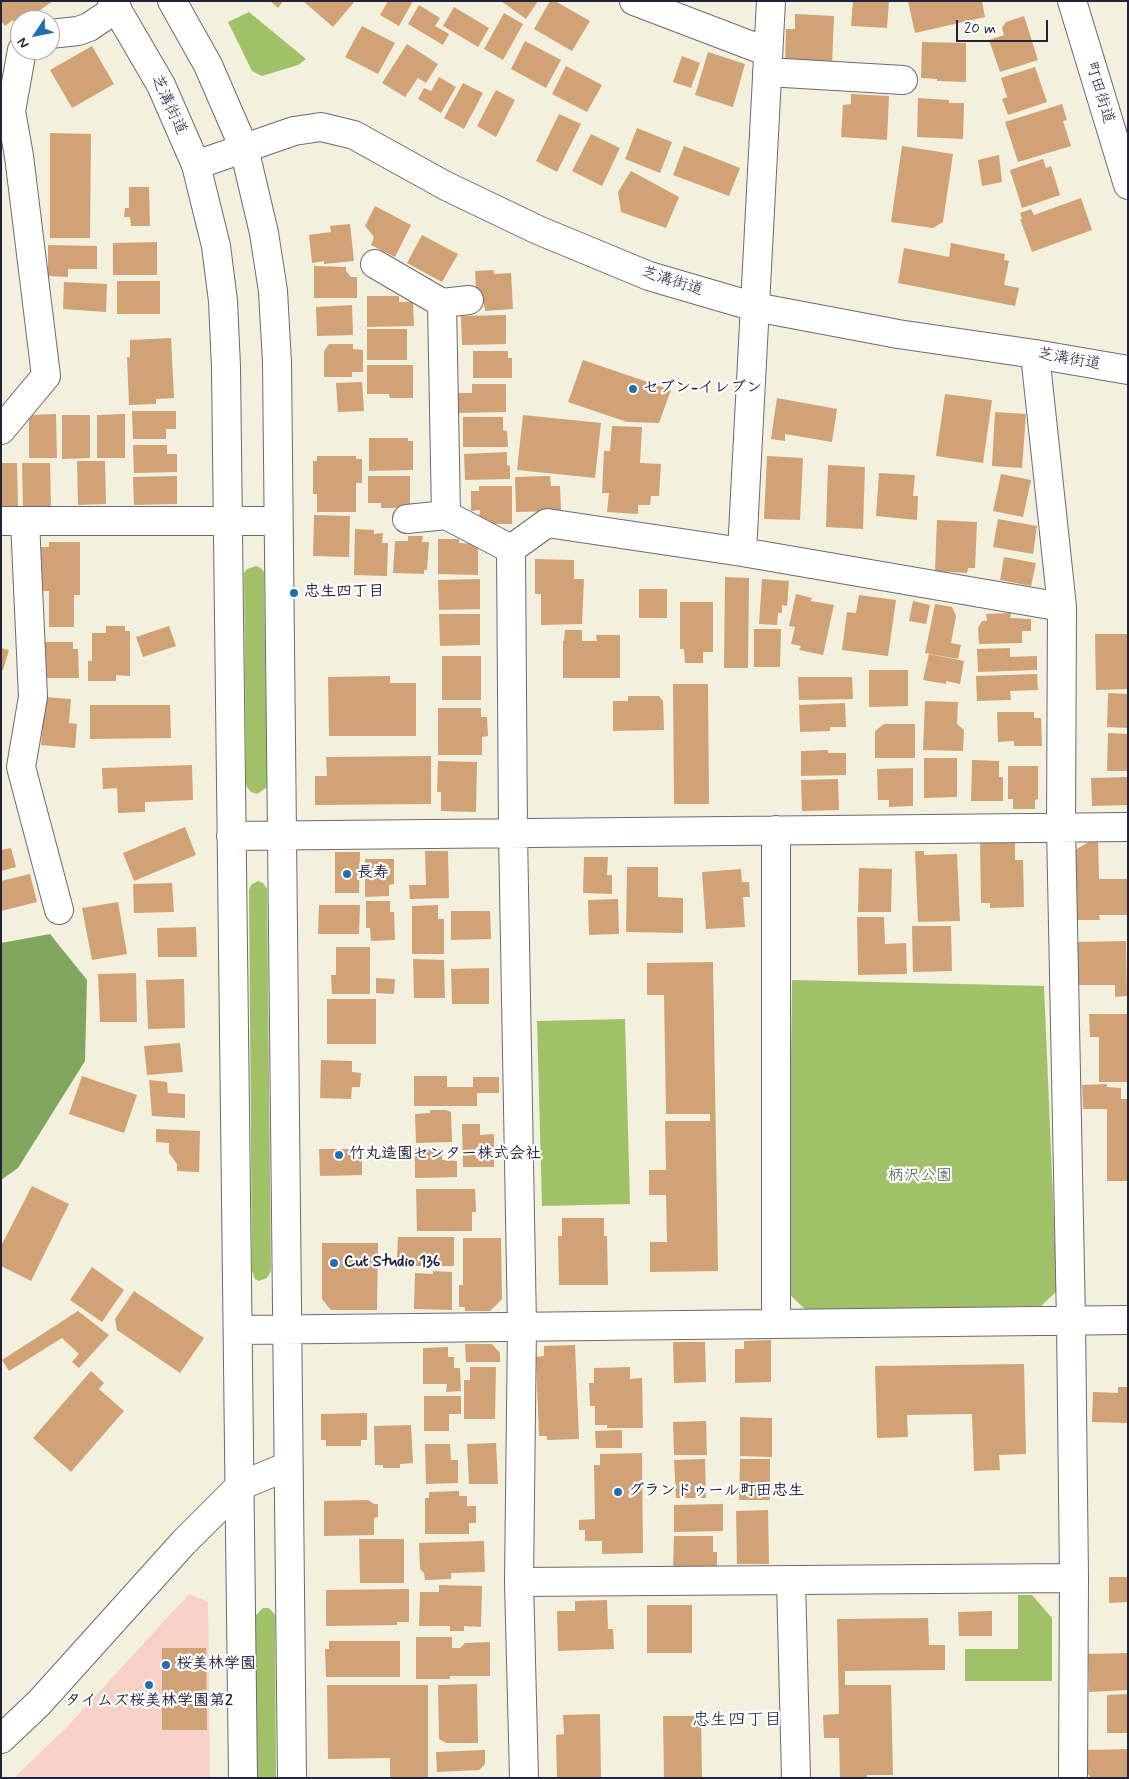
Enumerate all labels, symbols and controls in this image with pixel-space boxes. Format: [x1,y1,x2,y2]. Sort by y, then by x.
north arrow [10,10,60,60]
scale bar [959,10,1052,42]
text: 20 m [964,19,996,39]
text: N [13,34,33,52]
street label: 町田街道 [1080,60,1118,126]
street label: 芝溝街道 [146,72,190,138]
street label: 芝溝街道 [639,263,705,301]
street label: 芝溝街道 [1036,345,1102,375]
place label: セブン-イレブン [643,379,762,399]
marker: セブン-イレブン [627,383,639,395]
place label: 忠生四丁目 [304,583,384,603]
marker: 忠生四丁目 [288,587,300,599]
place label: 長寿 [357,864,389,884]
marker: 長寿 [341,868,353,880]
place label: 竹丸造園センター株式会社 [349,1145,541,1165]
marker: 竹丸造園センター株式会社 [333,1149,345,1161]
park label: 柄沢公園 [888,1167,952,1187]
place label: Cut Studio 136 [344,1253,440,1273]
marker: Cut Studio 136 [328,1257,340,1269]
place label: グランドゥール町田忠生 [628,1482,804,1502]
marker: グランドゥール町田忠生 [612,1486,624,1498]
place label: 桜美林学園 [176,1655,256,1675]
marker: 桜美林学園 [160,1659,172,1671]
marker: タイムズ桜美林学園第2 [143,1679,155,1691]
place label: タイムズ桜美林学園第2 [65,1692,233,1712]
district label: 忠生四丁目 [692,1710,782,1732]

